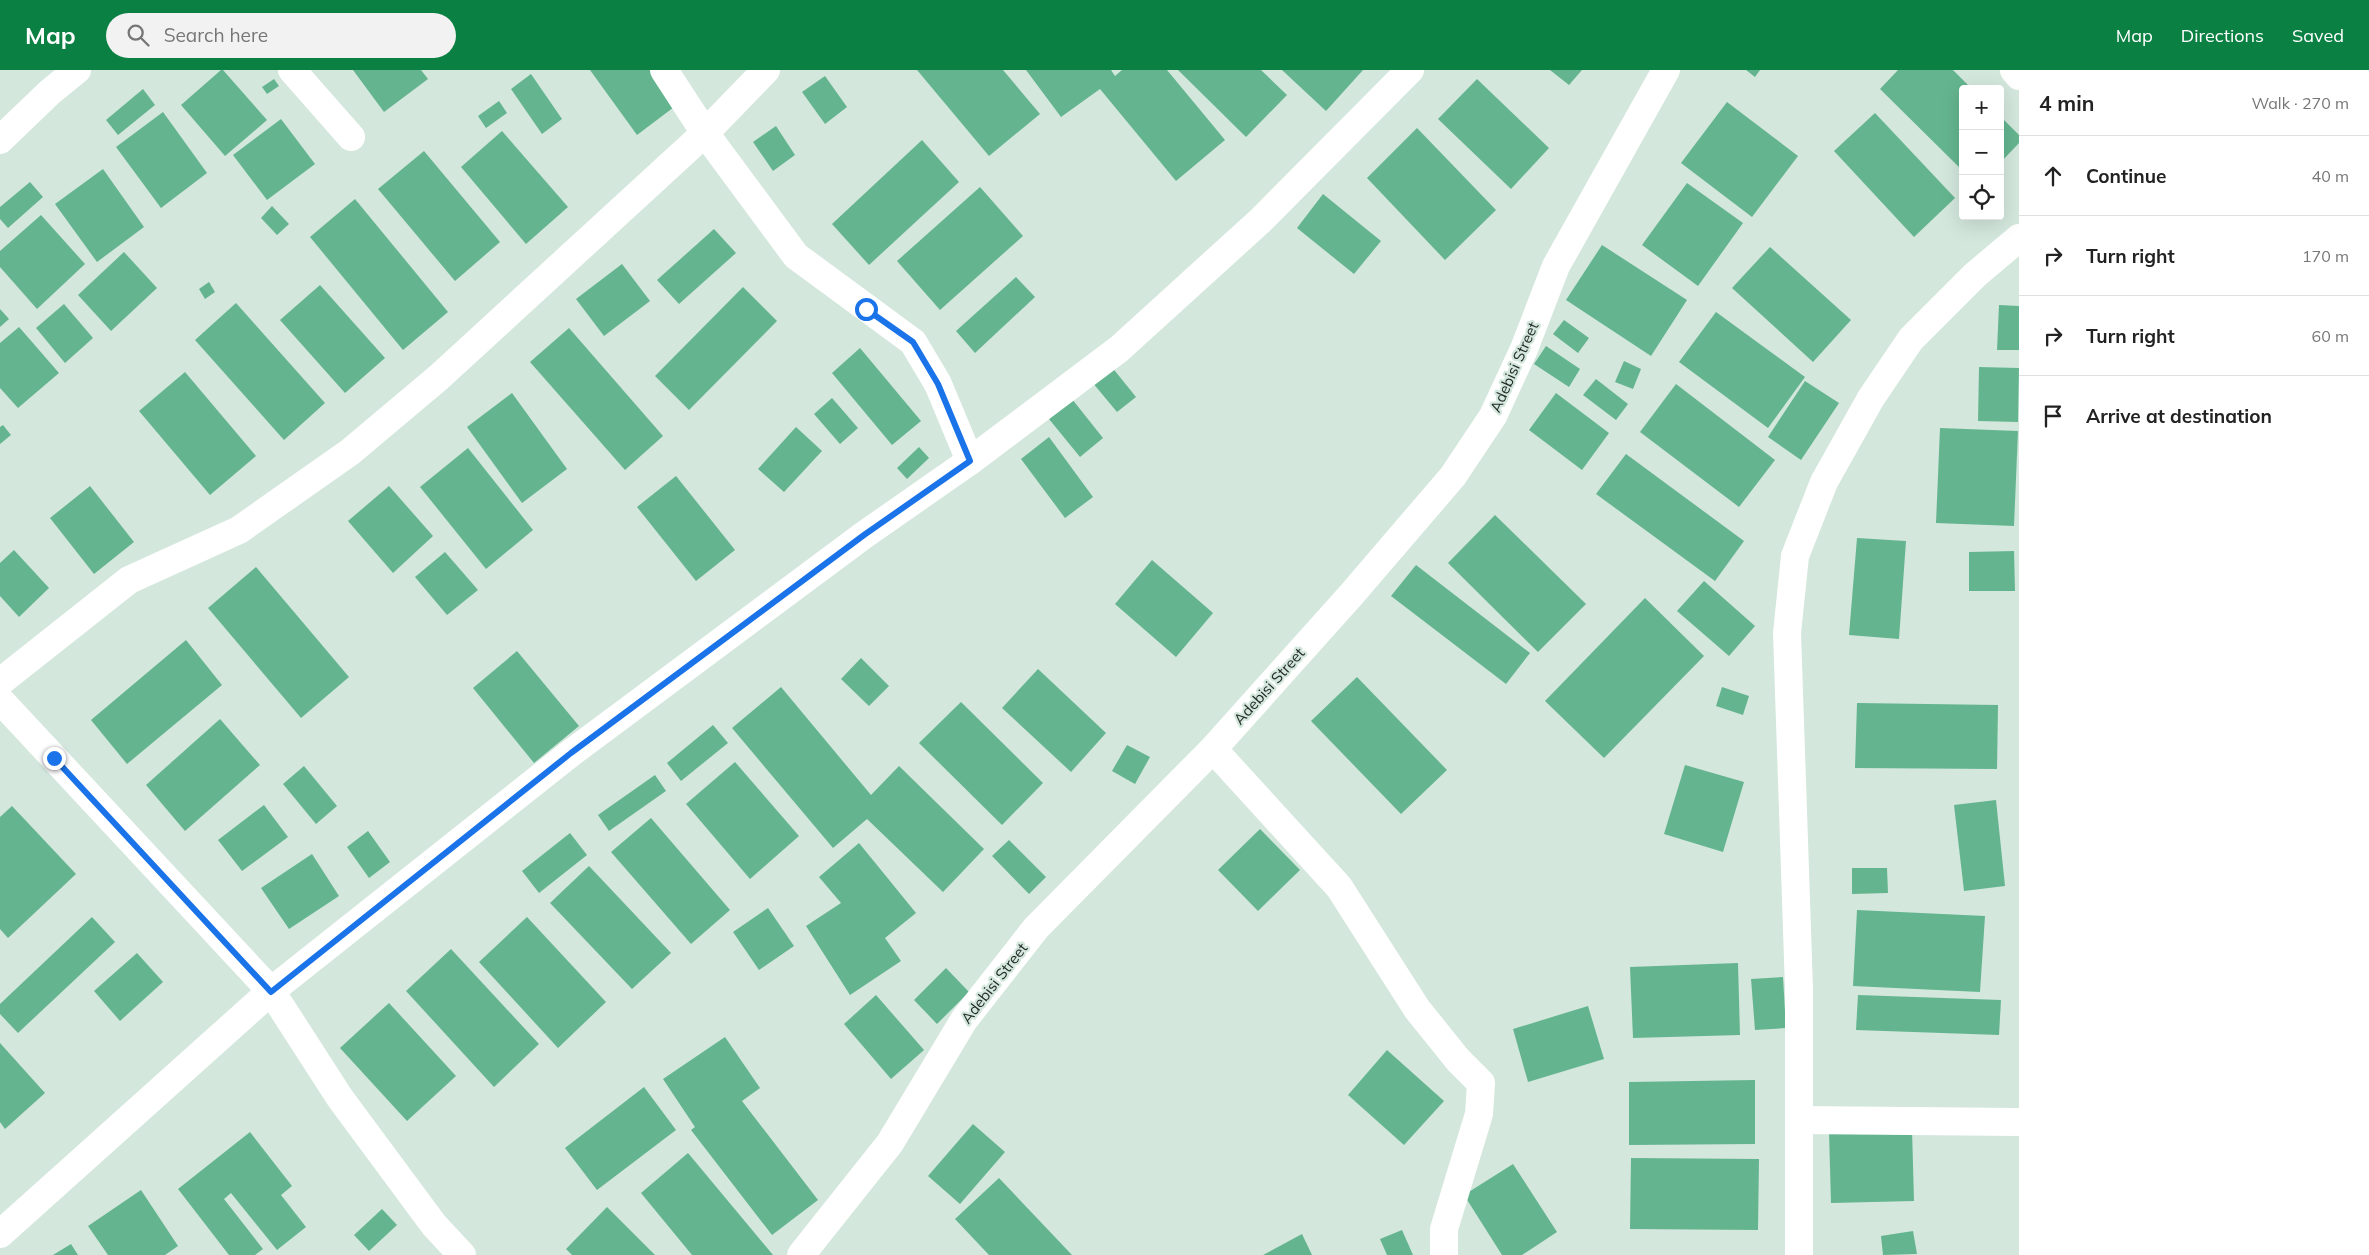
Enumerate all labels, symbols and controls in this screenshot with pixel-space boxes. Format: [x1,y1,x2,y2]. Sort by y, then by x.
search box [106,13,456,58]
text: Map [25,20,76,50]
icon: search [124,21,152,49]
text: Search here [164,23,268,47]
text: Map [2116,24,2153,47]
text: Directions [2181,24,2264,47]
text: Saved [2292,24,2344,47]
map controls [1959,85,2004,220]
button: + [1959,85,2004,130]
text: 4 min [2039,90,2094,116]
text: Walk · 270 m [2251,93,2349,113]
button: − [1959,130,2004,175]
icon: ahead [2039,162,2067,190]
text: Continue [2086,164,2166,188]
text: 40 m [2312,166,2349,186]
button: locate [1959,175,2004,220]
icon: right [2039,242,2067,270]
text: Turn right [2086,244,2175,268]
text: 170 m [2302,246,2349,266]
route start [855,298,878,321]
street label: Adebisi Street [1486,319,1542,415]
icon: right [2039,322,2067,350]
text: Turn right [2086,324,2175,348]
text: 60 m [2312,326,2349,346]
icon: arrive [2039,402,2067,430]
text: Arrive at destination [2086,404,2272,428]
street label: Adebisi Street [1229,644,1309,728]
route end [43,747,66,770]
street label: Adebisi Street [957,939,1031,1027]

